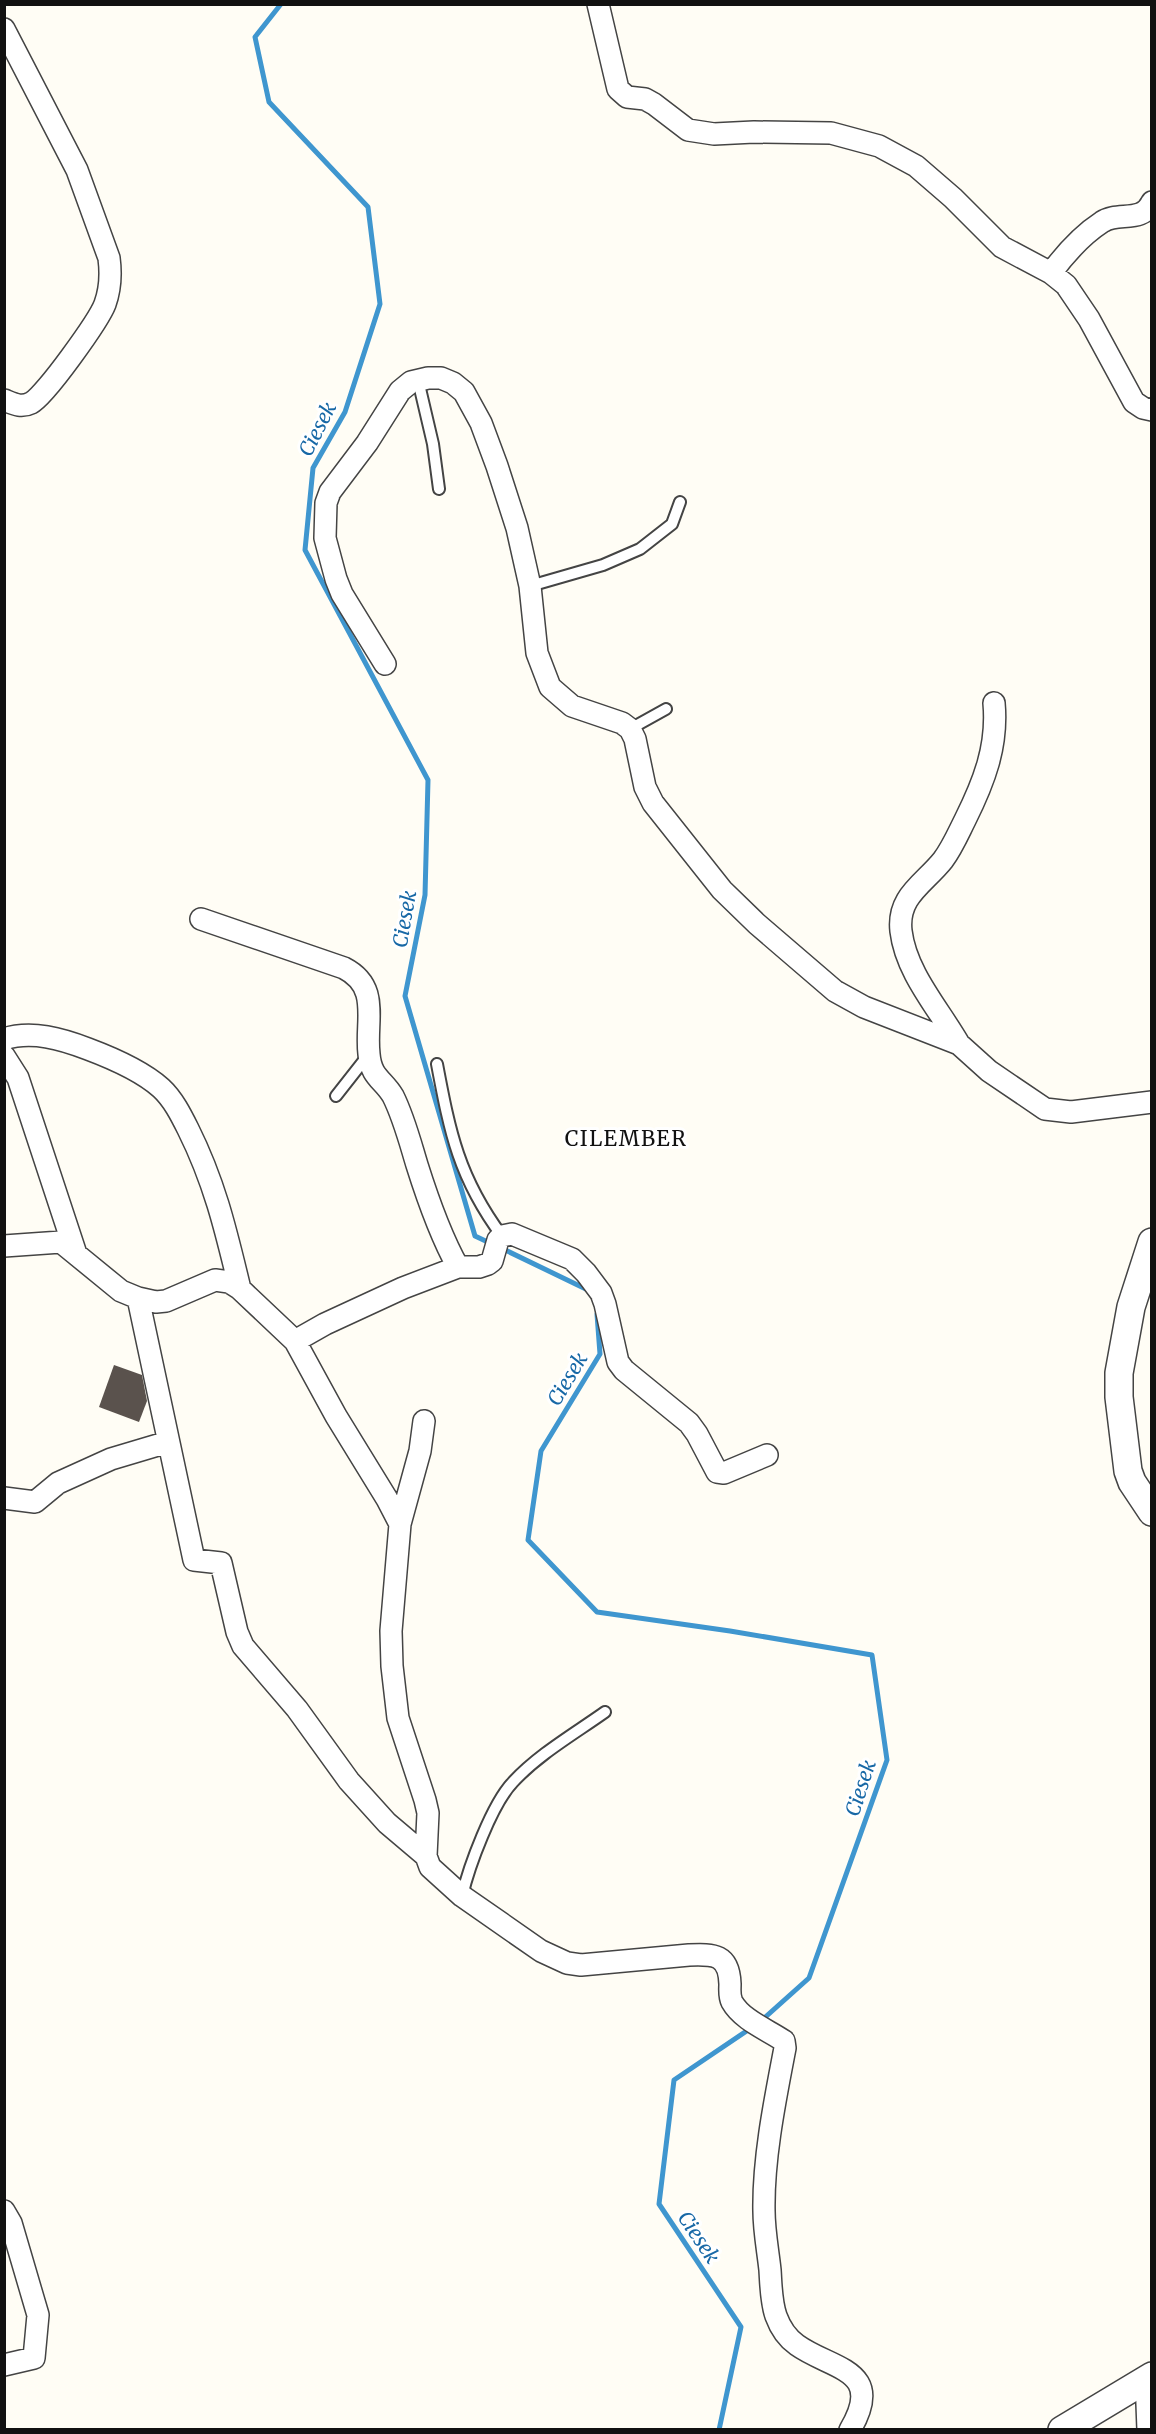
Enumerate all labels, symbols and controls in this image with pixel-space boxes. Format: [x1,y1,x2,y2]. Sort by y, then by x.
water label: Ciesek [293,398,341,460]
water label: Ciesek [387,888,421,949]
district label: CILEMBER [565,1125,687,1152]
water label: Ciesek [541,1348,593,1410]
water label: Ciesek [839,1757,881,1819]
water label: Ciesek [673,2206,725,2268]

